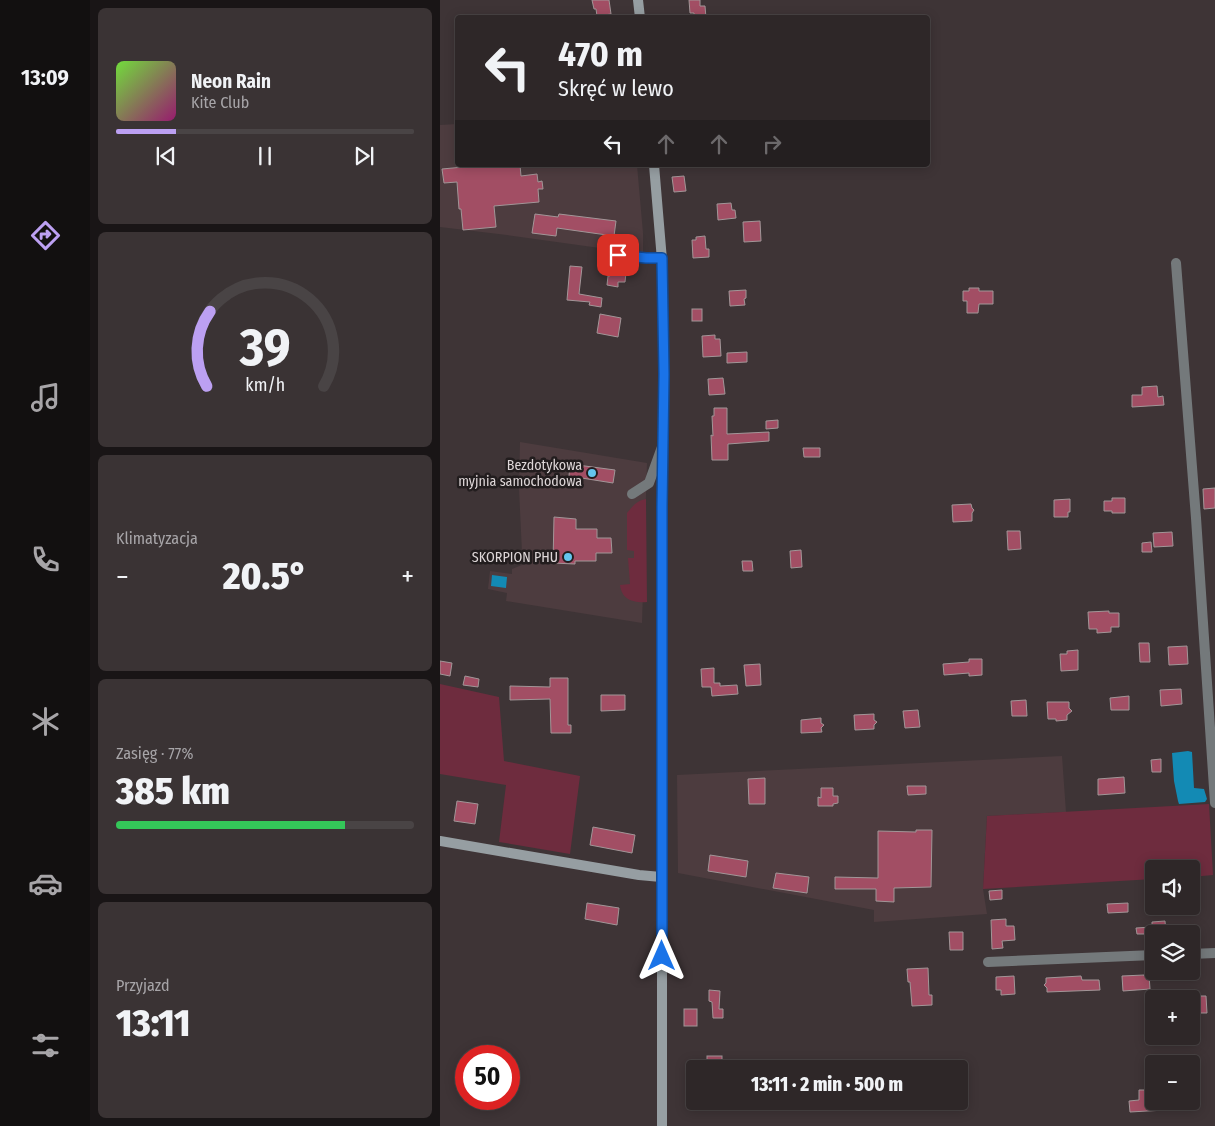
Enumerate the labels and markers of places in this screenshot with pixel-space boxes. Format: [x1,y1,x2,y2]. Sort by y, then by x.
pin [597,234,639,276]
place label: Bezdotykowa myjnia samochodowa [458,457,582,490]
marker: Bezdotykowa myjnia samochodowa [586,467,598,479]
place label: SKORPION PHU [472,549,558,566]
marker: SKORPION PHU [562,551,574,563]

